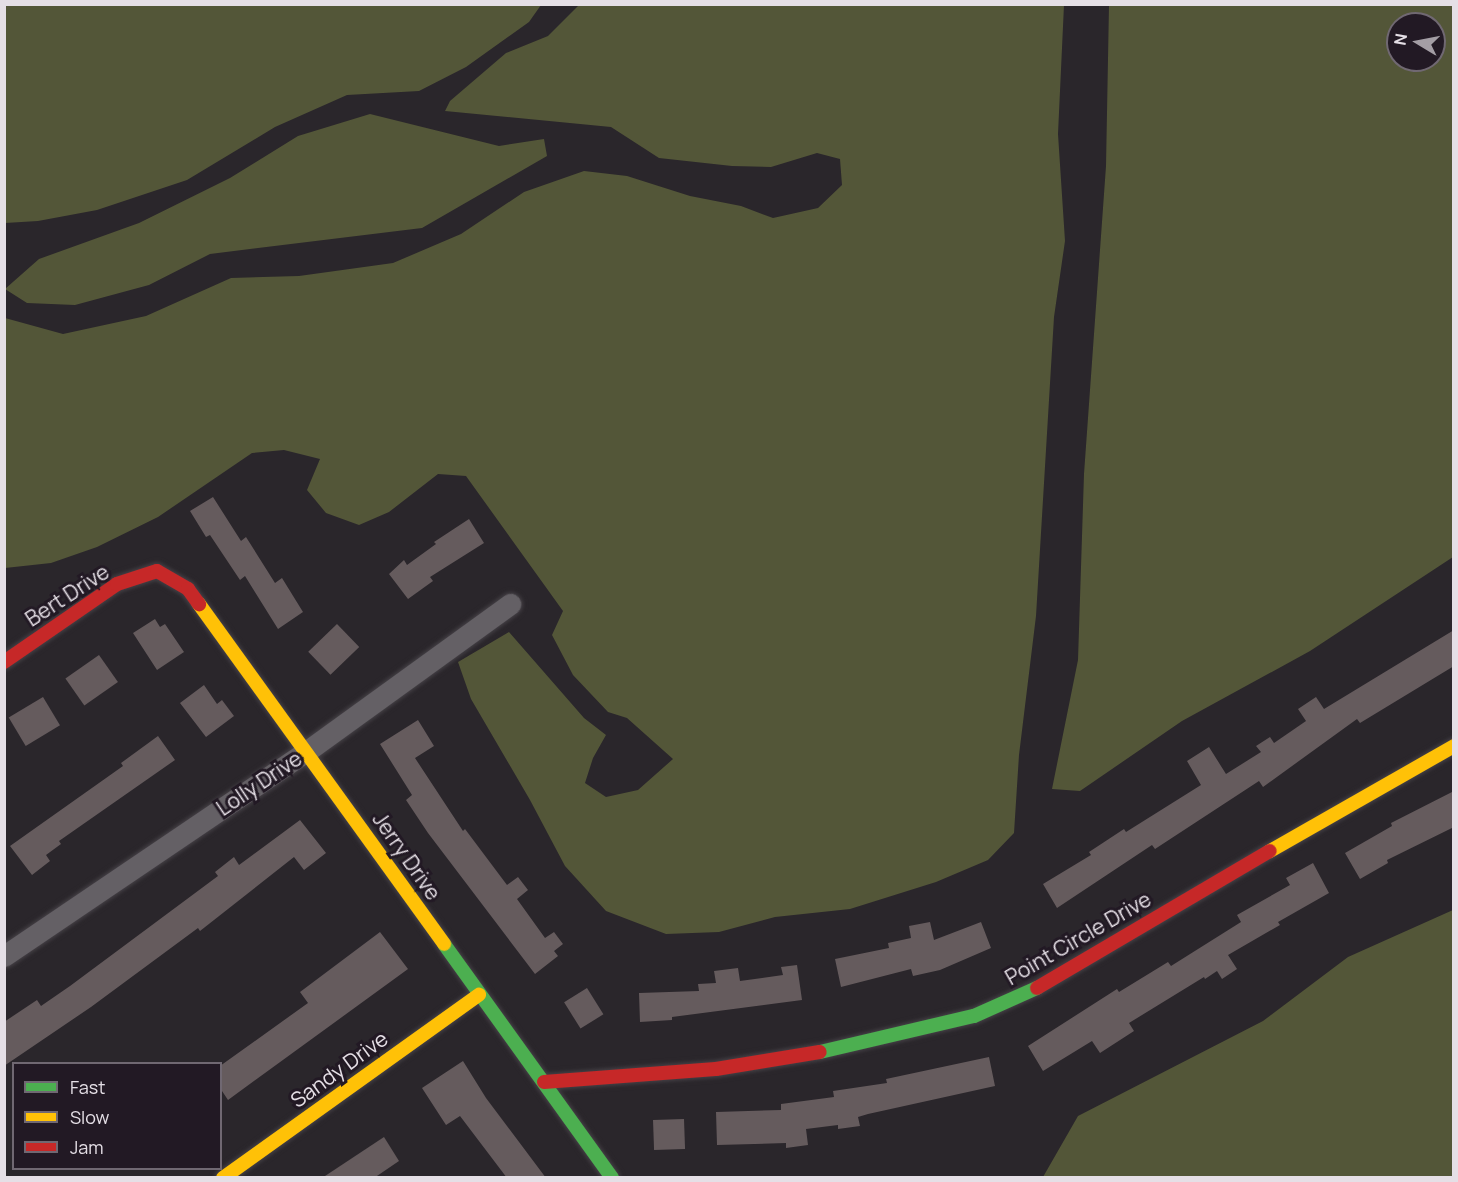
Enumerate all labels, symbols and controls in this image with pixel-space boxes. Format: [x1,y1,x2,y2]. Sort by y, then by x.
north arrow [1386,12,1446,72]
text: N [1388,32,1412,47]
street label: Bert Drive [21,559,113,631]
street label: Lolly Drive [212,745,306,821]
street label: Jerry Drive [368,807,446,905]
street label: Point Circle Drive [1001,886,1155,990]
street label: Sandy Drive [286,1025,392,1113]
legend [12,1062,222,1170]
text: Fast [70,1075,105,1099]
text: Slow [70,1105,109,1129]
text: Jam [70,1135,104,1159]

